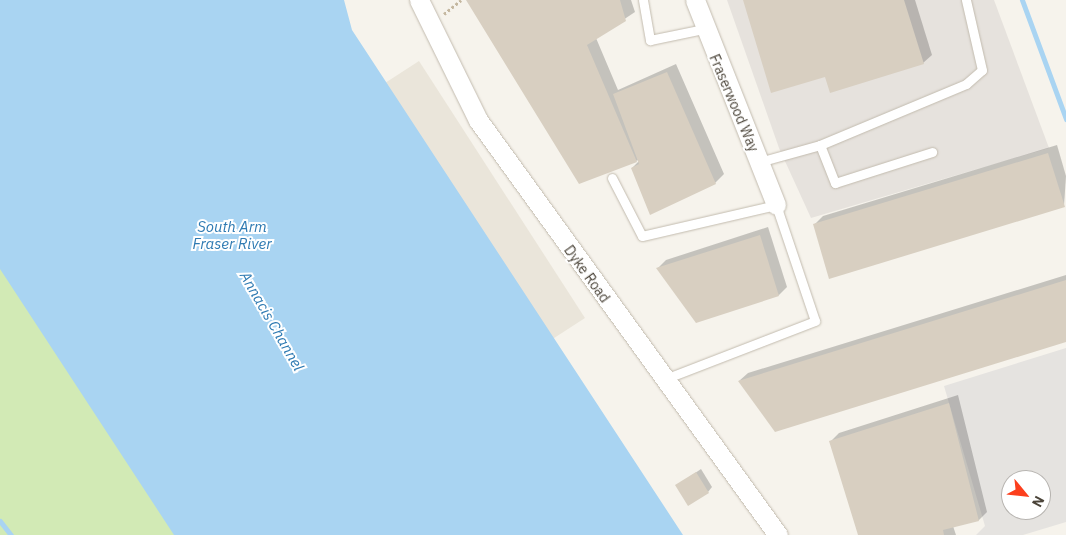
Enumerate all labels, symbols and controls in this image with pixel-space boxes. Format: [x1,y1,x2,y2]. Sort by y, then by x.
street label: Fraserwood Way [706,52,762,154]
water label: South Arm Fraser River [192,217,272,252]
street label: Dyke Road [561,242,613,306]
water label: Annacis Channel [236,268,308,374]
north arrow [1001,470,1051,520]
text: N [1028,493,1049,510]

